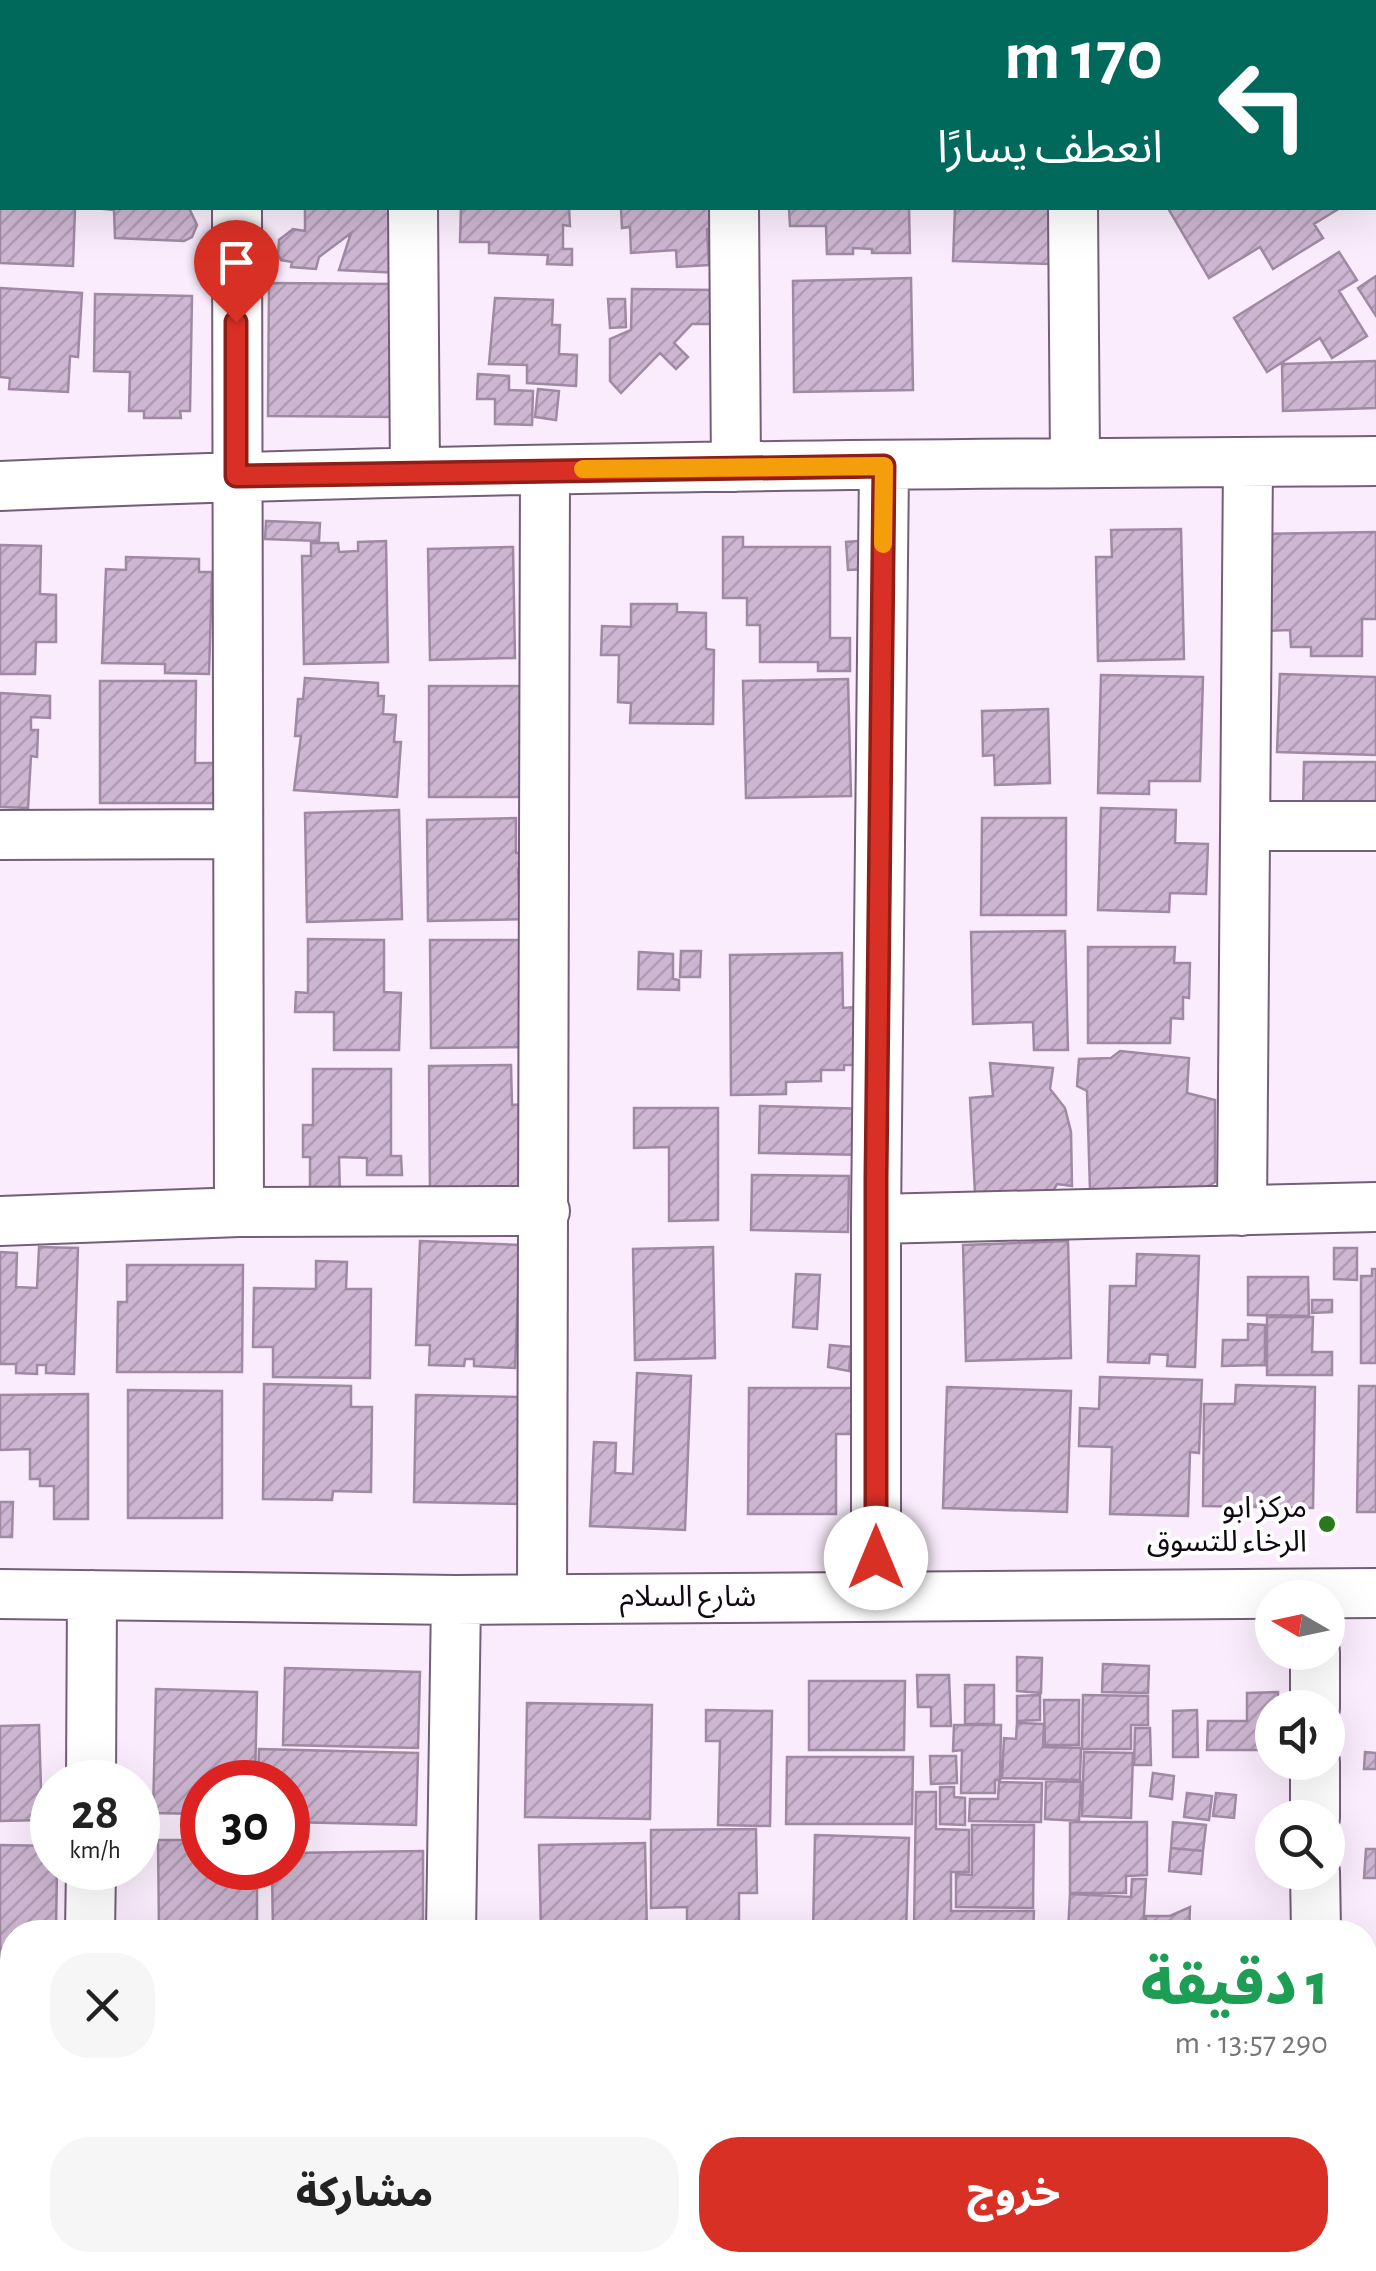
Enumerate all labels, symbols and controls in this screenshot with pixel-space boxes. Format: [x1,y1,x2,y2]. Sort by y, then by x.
text: 170 m [1004,22,1163,92]
icon: left [1198,40,1328,170]
text: انعطف يسارًا [937,126,1163,171]
pin [194,220,279,323]
icon: arrive [209,235,264,290]
place label: مركز ابو الرخاء للتسوق [1147,1493,1307,1558]
position arrow [824,1506,928,1610]
marker: مركز ابو الرخاء للتسوق [1316,1513,1338,1535]
north arrow [1255,1580,1345,1670]
map controls [1255,1580,1345,1890]
street label: شارع السلام [620,1582,756,1618]
button: sound [1255,1690,1345,1780]
speed limit sign: 30 [180,1760,310,1890]
text: 28 [71,1788,119,1838]
button: search [1255,1800,1345,1890]
text: km/h [69,1838,121,1863]
button: close [50,1953,155,2058]
text: 1 دقيقة [1141,1956,1328,2016]
text: 290 m · 13:57 [1174,2027,1328,2059]
button: مشاركة [50,2137,679,2252]
button: خروج [699,2137,1328,2252]

